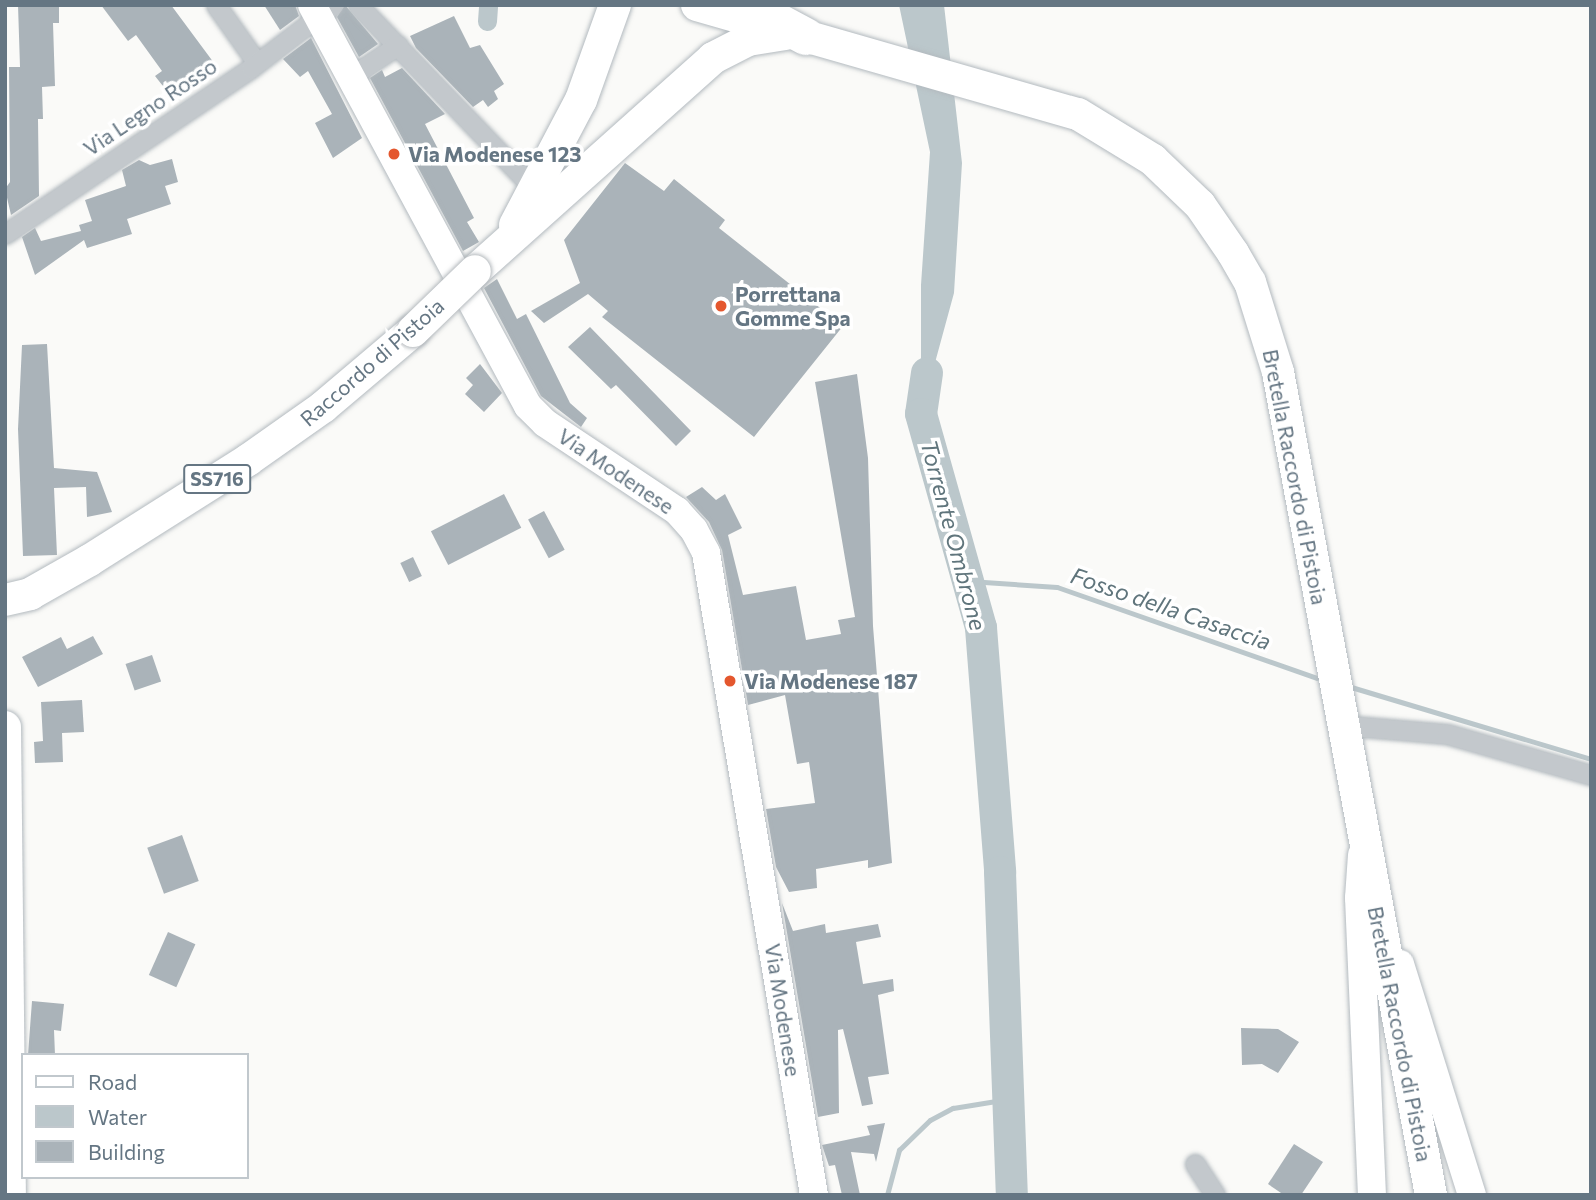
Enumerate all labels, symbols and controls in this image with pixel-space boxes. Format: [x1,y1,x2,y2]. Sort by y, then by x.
street label: Via Legno Rosso [79,53,221,161]
place label: Via Modenese 123 [408,141,582,167]
marker: Via Modenese 123 [386,146,402,162]
place label: Porrettana Gomme Spa [735,281,851,331]
street label: Raccordo di Pistoia [295,293,449,431]
marker: Porrettana Gomme Spa [713,298,729,314]
street label: Bretella Raccordo di Pistoia [1258,347,1332,607]
street label: Via Modenese [553,423,679,519]
water label: Torrente Ombrone [915,437,993,633]
road number: SS716 [182,464,252,494]
water label: Fosso della Casaccia [1067,561,1275,655]
place label: Via Modenese 187 [744,668,918,694]
marker: Via Modenese 187 [722,673,738,689]
street label: Bretella Raccordo di Pistoia [1363,904,1437,1164]
street label: Via Modenese [760,942,806,1078]
legend [21,1053,248,1179]
text: Road [88,1069,137,1094]
text: Water [88,1104,147,1129]
text: Building [88,1139,165,1164]

